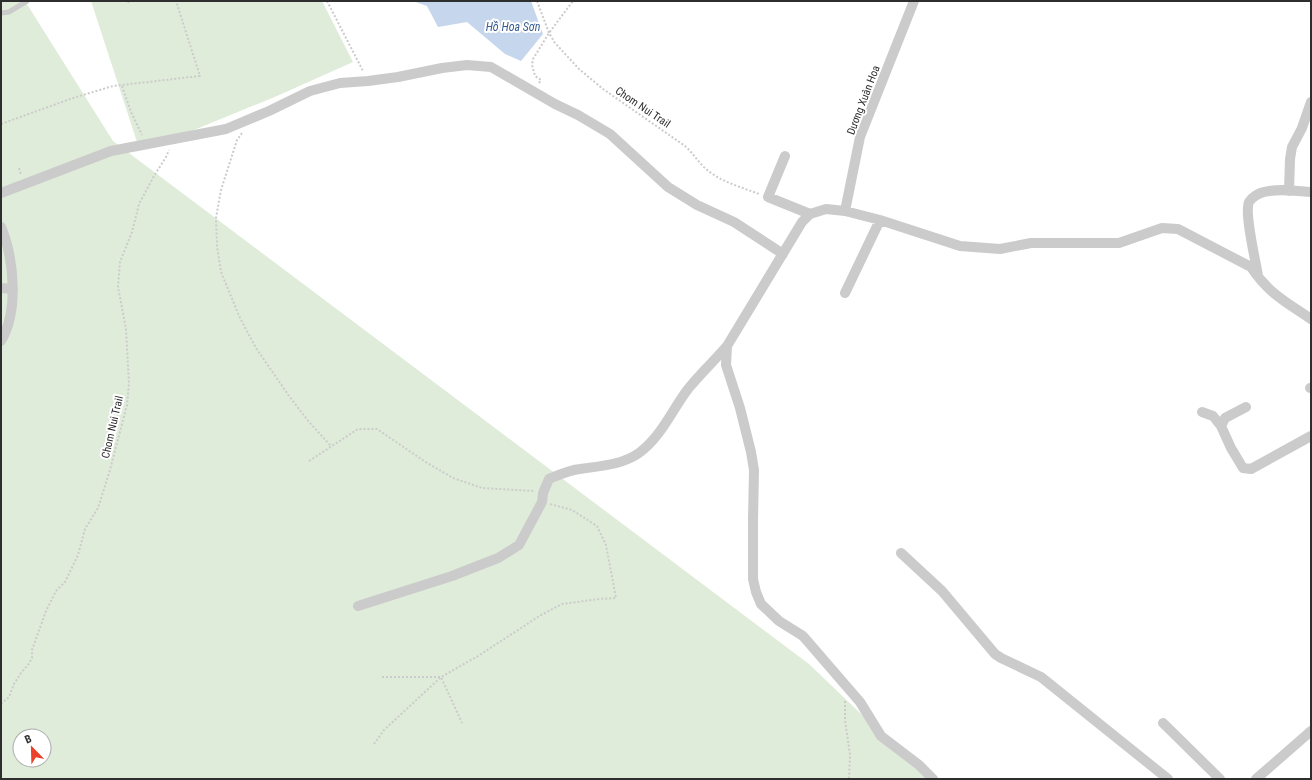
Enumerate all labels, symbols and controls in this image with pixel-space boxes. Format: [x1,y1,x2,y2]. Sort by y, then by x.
water label: Hồ Hoa Sơn [486,20,541,34]
street label: Dương Xuân Hoa [844,64,883,137]
street label: Chom Nui Trail [613,84,673,131]
street label: Chom Nui Trail [99,395,126,460]
north arrow [12,728,52,768]
text: B [23,732,34,746]

